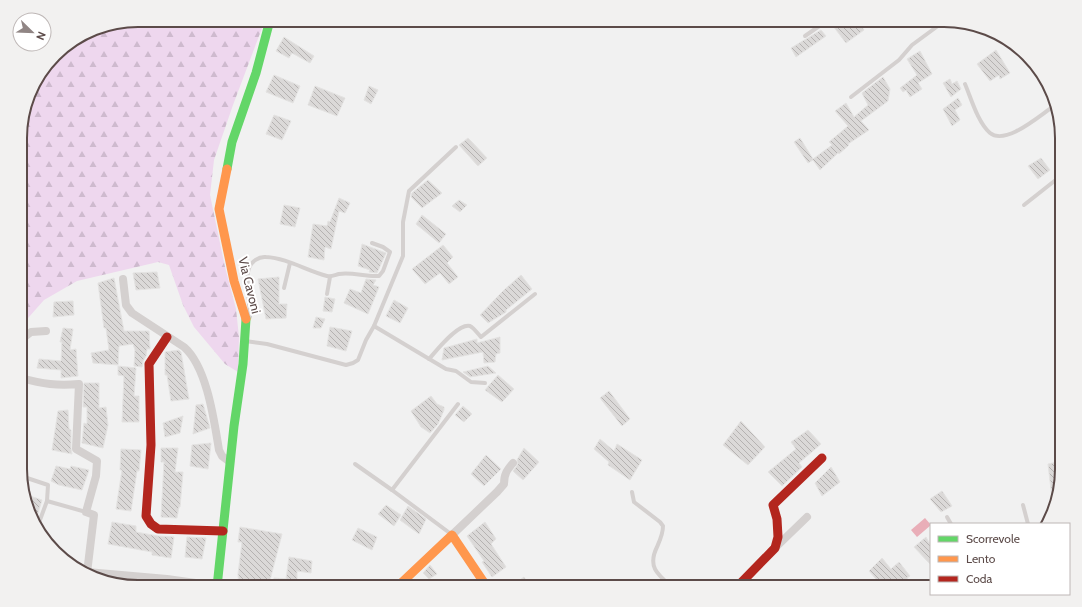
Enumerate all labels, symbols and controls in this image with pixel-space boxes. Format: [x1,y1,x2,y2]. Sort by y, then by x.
north arrow [12,12,52,52]
text: N [33,30,49,42]
street label: Via Cavoni [235,255,265,315]
legend [930,523,1070,595]
text: Scorrevole [966,531,1020,546]
text: Lento [966,551,996,566]
text: Coda [966,571,992,586]

